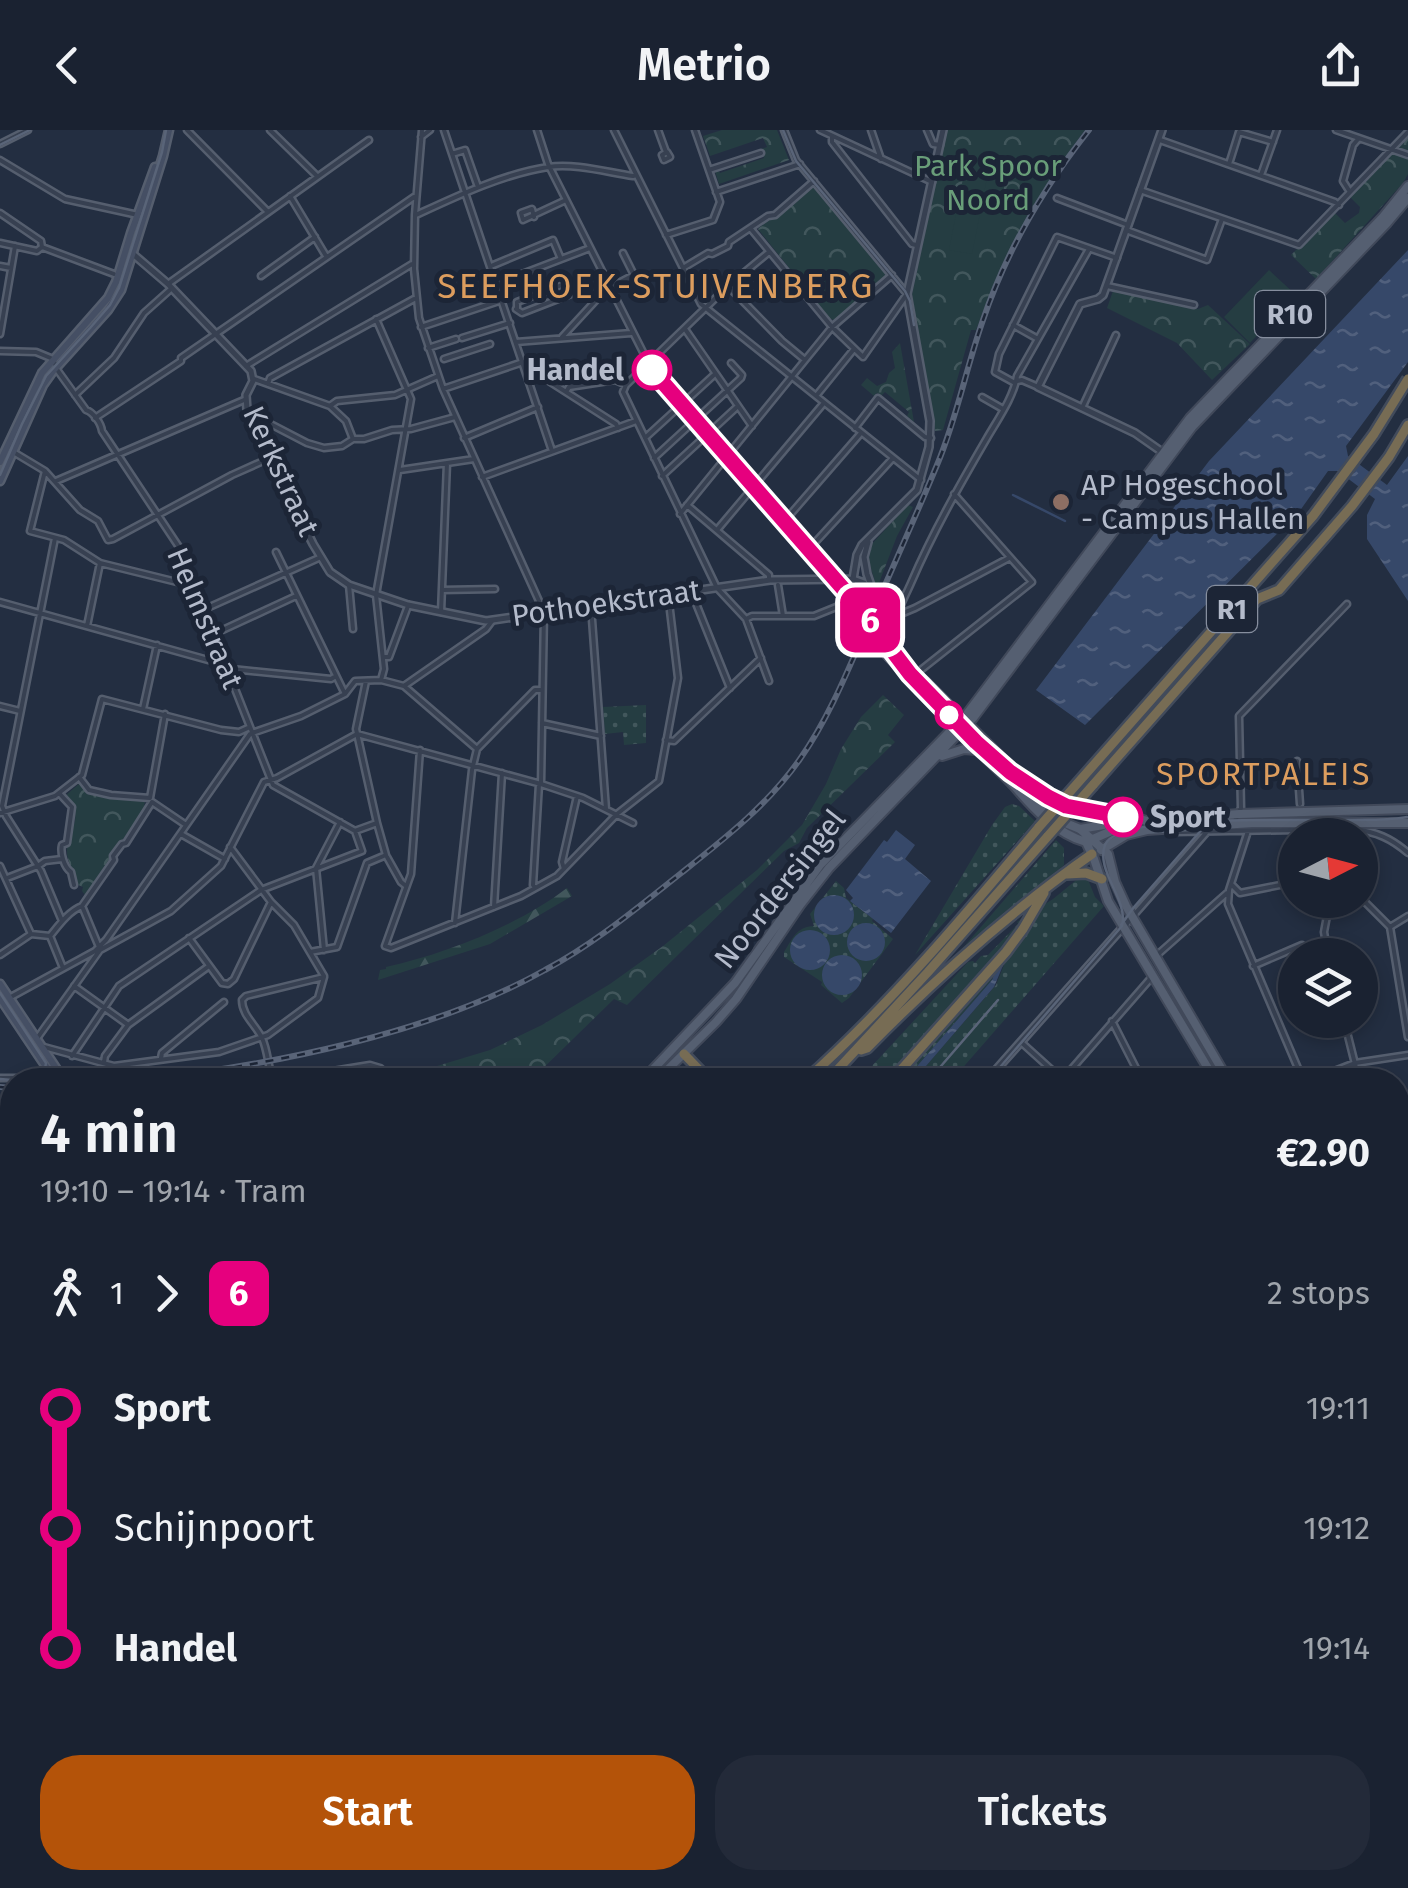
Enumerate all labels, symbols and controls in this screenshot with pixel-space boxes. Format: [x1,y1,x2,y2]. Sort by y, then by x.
icon: back [40,38,95,93]
text: Metrio [637,38,771,92]
icon: share [1313,38,1368,93]
park label: Park Spoor Noord [914,148,1062,218]
district label: SEEFHOEK-STUIVENBERG [437,265,875,307]
road number: R10 [1255,291,1325,337]
marker: Handel [633,351,671,389]
place label: Handel [527,352,624,388]
street label: Kerkstraat [235,400,327,542]
place label: AP Hogeschool - Campus Hallen [1081,467,1305,537]
marker: AP Hogeschool - Campus Hallen [1050,491,1072,513]
street label: Helmstraat [159,542,251,694]
street label: Pothoekstraat [509,572,703,634]
road number: R1 [1207,586,1257,632]
line badge: 6 [838,588,902,652]
text: 6 [860,599,880,641]
unlabelled marker [936,702,962,728]
district label: SPORTPALEIS [1156,755,1372,793]
marker: Sport [1104,798,1142,836]
place label: Sport [1150,799,1227,835]
street label: Noordersingel [707,802,853,976]
north arrow [1278,818,1378,918]
map controls [1278,818,1378,1038]
button: layers [1278,938,1378,1038]
text: 4 min [40,1101,178,1167]
text: €2.90 [1276,1130,1370,1176]
text: 19:10 – 19:14 · Tram [40,1172,307,1210]
icon: walk [40,1266,95,1321]
icon: forward [139,1266,194,1321]
text: 6 [229,1272,249,1314]
text: 1 [110,1274,124,1312]
text: 2 stops [1267,1274,1370,1312]
text: Sport [114,1385,211,1431]
text: 19:11 [1306,1389,1370,1427]
text: Schijnpoort [114,1505,314,1551]
text: 19:12 [1303,1509,1370,1547]
text: Handel [114,1625,237,1671]
text: 19:14 [1302,1629,1370,1667]
button: Start [40,1755,695,1870]
button: Tickets [715,1755,1370,1870]

